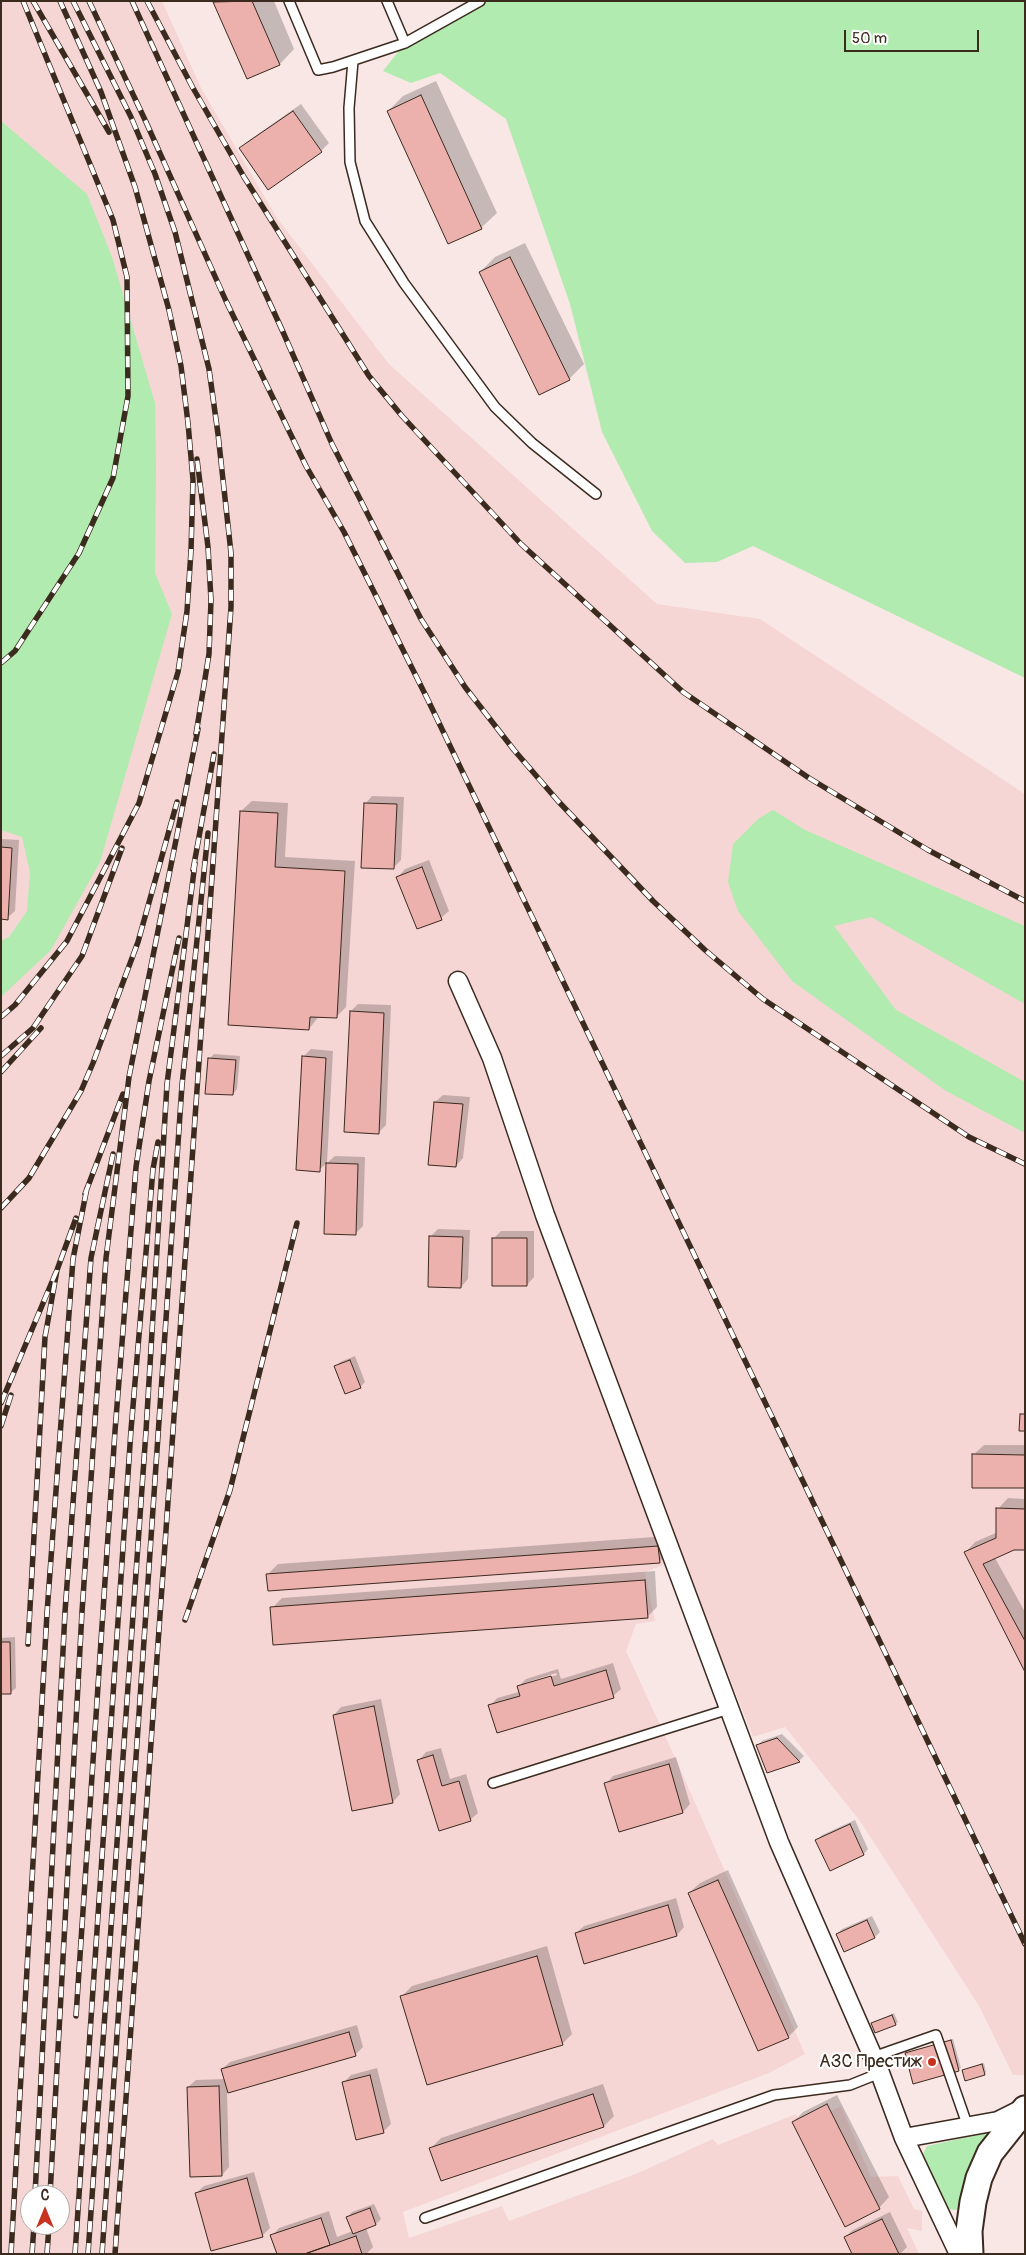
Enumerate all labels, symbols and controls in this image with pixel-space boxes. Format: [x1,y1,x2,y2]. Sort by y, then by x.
scale bar [846,20,981,52]
text: 50 m [852,29,887,48]
place label: АЗС Престиж [819,2051,922,2073]
marker: АЗС Престиж [926,2056,938,2068]
north arrow [20,2185,70,2235]
text: С [41,2187,49,2204]

